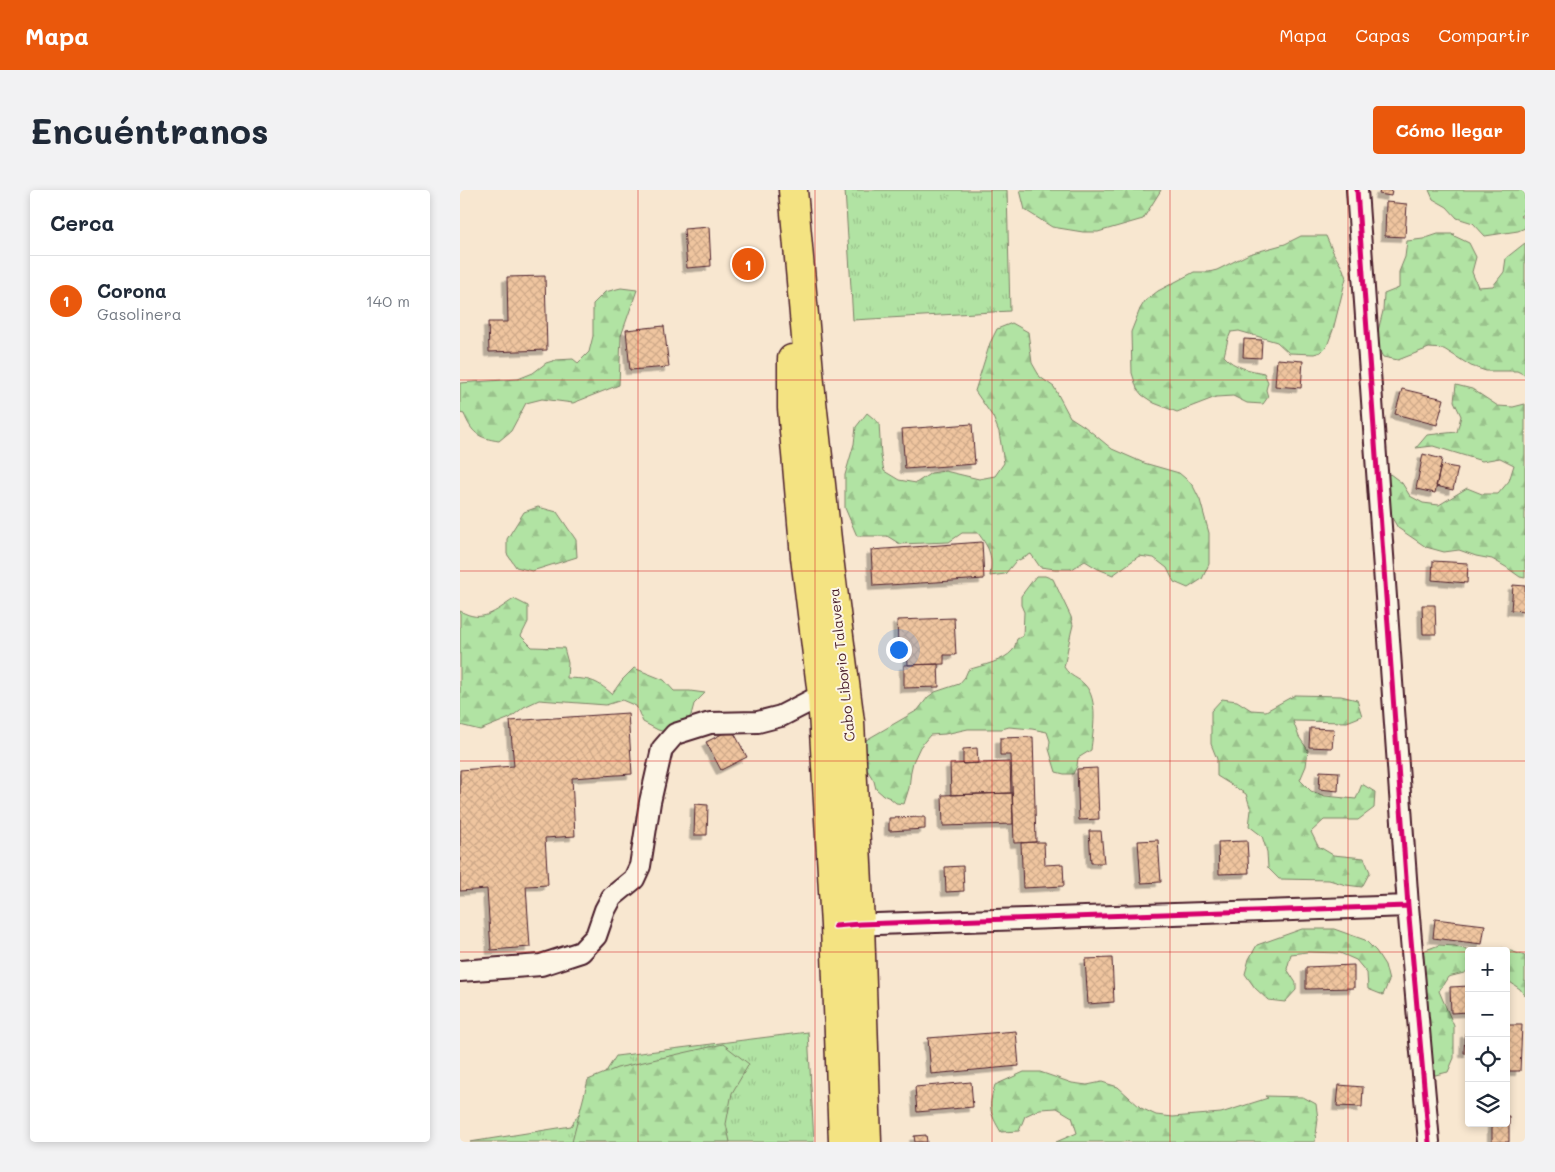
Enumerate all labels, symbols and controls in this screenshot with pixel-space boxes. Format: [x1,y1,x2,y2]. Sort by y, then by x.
text: Mapa [25,20,89,51]
text: Mapa [1279,23,1327,47]
text: Capas [1355,23,1410,47]
text: Compartir [1438,23,1530,47]
button: Cómo llegar [1373,106,1525,154]
text: Encuéntranos [30,107,269,153]
text: Cerca [50,209,115,236]
pin: 1 [732,245,764,283]
text: Corona [97,278,167,303]
text: 1 [62,290,70,311]
text: 140 m [366,290,410,311]
text: Gasolinera [97,303,182,324]
street label: Cabo Liborio Talavera [824,587,859,743]
your location [886,637,912,663]
map controls [1465,947,1510,1127]
button: + [1465,947,1510,992]
button: − [1465,992,1510,1037]
button: locate [1465,1037,1510,1082]
button: layers [1465,1082,1510,1127]

